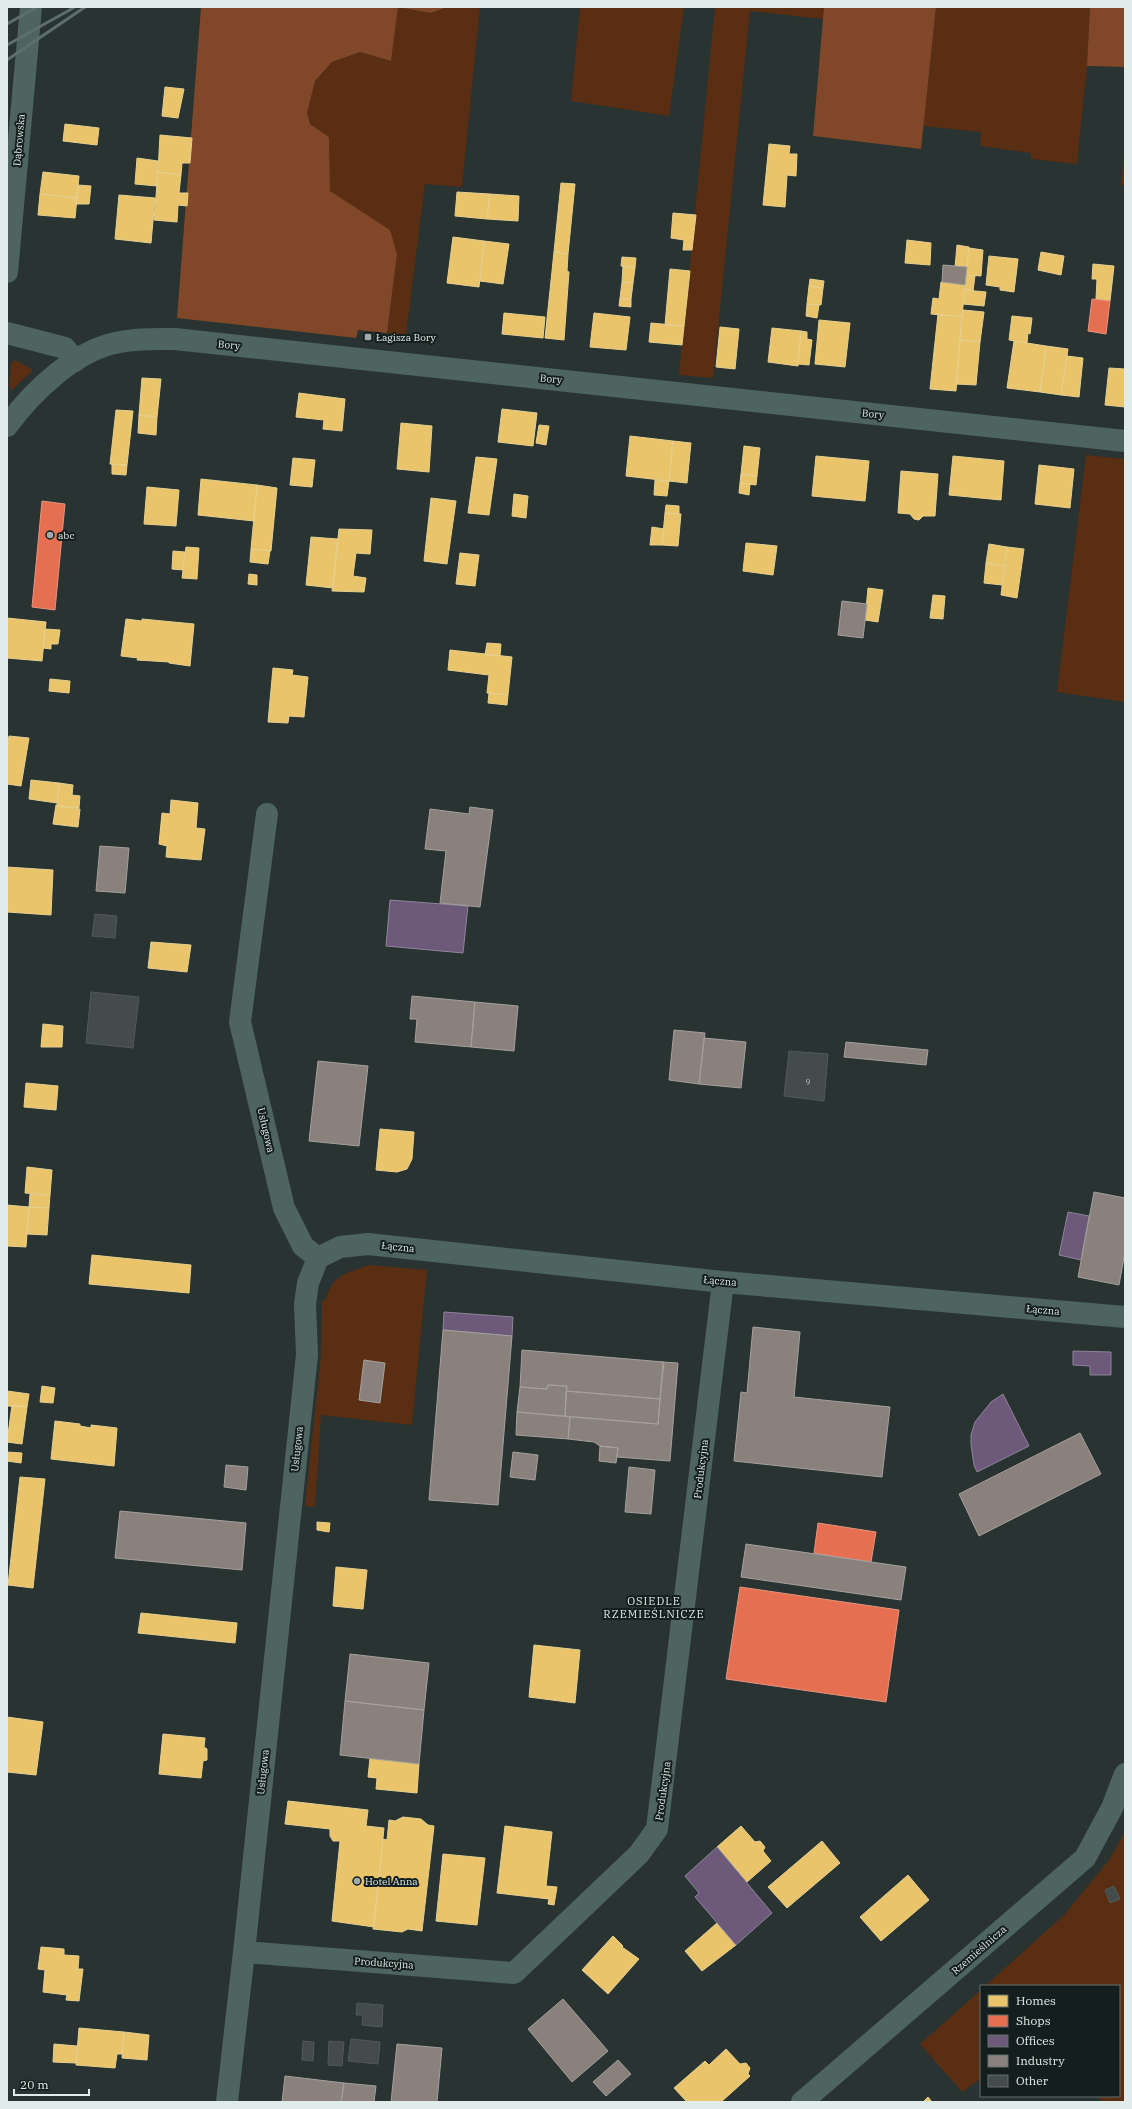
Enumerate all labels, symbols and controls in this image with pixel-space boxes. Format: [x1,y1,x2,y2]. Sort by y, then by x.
street label: Dąbrowska [10,113,28,167]
place label: Łagisza Bory [376,331,437,344]
marker: Łagisza Bory [363,332,373,342]
street label: Bory [217,337,241,353]
street label: Bory [539,371,563,387]
street label: Bory [861,406,885,422]
place label: abc [58,529,75,542]
marker: abc [45,530,55,540]
house number: 9 [806,1076,811,1086]
street label: Usługowa [255,1106,278,1154]
street label: Łączna [381,1239,416,1255]
street label: Łączna [703,1273,738,1289]
street label: Łączna [1026,1302,1061,1318]
street label: Usługowa [288,1425,306,1472]
street label: Produkcyjna [691,1438,711,1499]
district label: OSIEDLE RZEMIEŚLNICZE [603,1594,705,1621]
street label: Usługowa [254,1748,272,1795]
street label: Produkcyjna [652,1760,674,1821]
place label: Hotel Anna [365,1875,418,1888]
marker: Hotel Anna [352,1876,362,1886]
street label: Rzemieślnicza [949,1922,1009,1977]
street label: Produkcyjna [354,1954,415,1972]
legend [980,1985,1120,2097]
text: Homes [1016,1993,1056,2008]
text: Shops [1016,2013,1051,2028]
text: Offices [1016,2033,1055,2048]
text: Industry [1016,2053,1065,2068]
scale bar [14,2071,89,2097]
text: Other [1016,2073,1049,2088]
text: 20 m [20,2077,49,2092]

